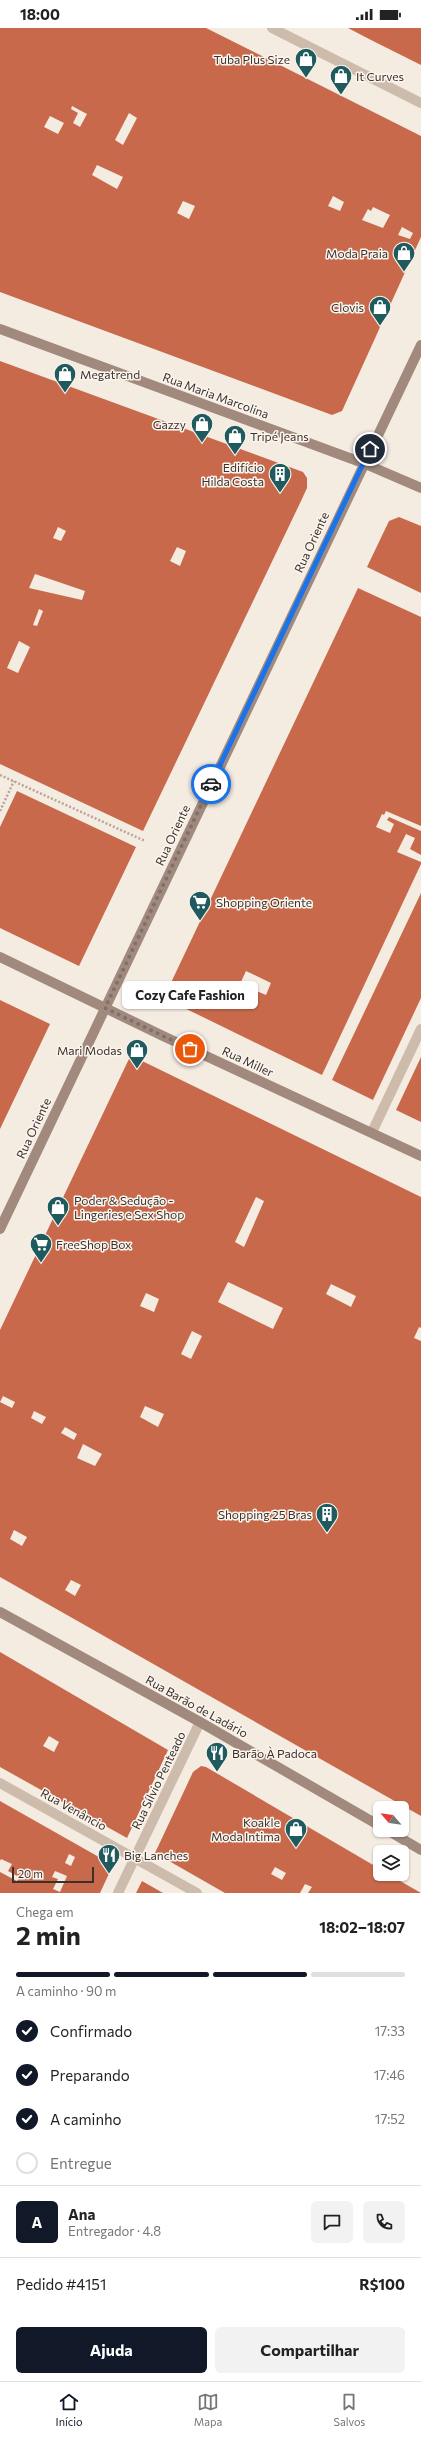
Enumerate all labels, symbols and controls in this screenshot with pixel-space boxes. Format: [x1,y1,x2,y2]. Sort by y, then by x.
text: 18:00 [20,5,60,23]
shop icon: Tuba Plus Size [293,46,319,79]
place label: Tuba Plus Size [213,52,290,66]
shop icon: It Curves [328,63,354,96]
place label: It Curves [356,69,404,83]
shop icon: Moda Praia [391,240,417,273]
place label: Moda Praia [326,246,388,260]
shop icon: Clovis [367,294,393,327]
place label: Clovis [331,300,364,314]
shop icon: Megatrend [52,361,78,394]
place label: Megatrend [80,367,140,381]
street label: Rua Maria Marcolina [161,369,271,421]
shop icon: Gazzy [189,411,215,444]
place label: Gazzy [153,417,186,431]
shop icon: Tripé Jeans [222,423,248,456]
place label: Tripé Jeans [250,429,309,444]
pin [353,432,387,466]
icon: home [359,438,381,460]
place label: Edifício Hilda Costa [201,460,264,488]
building icon: Edifício Hilda Costa [267,461,293,494]
street label: Rua Oriente [291,509,331,575]
courier [191,764,231,804]
icon: car [200,773,222,795]
street label: Rua Oriente [152,802,192,868]
supermarket icon: Shopping Oriente [187,889,213,922]
place label: Shopping Oriente [216,895,312,909]
callout: Cozy Cafe Fashion [122,981,258,1009]
text: Cozy Cafe Fashion [135,987,245,1003]
pin [173,1032,207,1066]
shop icon: Mari Modas [124,1037,150,1070]
icon: bag [179,1038,201,1060]
place label: Mari Modas [57,1043,122,1057]
street label: Rua Miller [220,1043,276,1079]
street label: Rua Oriente [13,1095,53,1161]
place label: Poder & Sedução - Lingeries e Sex Shop [74,1193,184,1221]
shop icon: Poder & Sedução - Lingeries e Sex Shop [45,1194,71,1227]
supermarket icon: FreeShop Box [28,1231,54,1264]
place label: FreeShop Box [56,1237,132,1251]
building icon: Shopping 25 Bras [314,1501,340,1534]
place label: Shopping 25 Bras [218,1507,312,1521]
street label: Rua Barão de Ladário [144,1672,250,1740]
street label: Rua Sílvio Penteado [128,1729,188,1831]
restaurant icon: Barão À Padoca [204,1740,230,1773]
place label: Barão À Padoca [232,1746,317,1760]
street label: Rua Venâncio [39,1785,109,1833]
north arrow [373,1801,409,1837]
map controls [373,1801,409,1881]
place label: Koakle Moda Intima [211,1815,280,1843]
shop icon: Koakle Moda Intima [283,1816,309,1849]
restaurant icon: Big Lanches [96,1842,122,1875]
button: layers [373,1845,409,1881]
place label: Big Lanches [124,1848,188,1862]
scale bar [12,1865,94,1884]
text: 20 m [18,1867,43,1880]
text: Chega em [16,1904,74,1920]
text: 18:02–18:07 [319,1918,405,1936]
text: 2 min [16,1919,81,1950]
text: A caminho · 90 m [16,1983,116,1999]
icon: check [16,2020,38,2042]
text: Confirmado [50,2022,132,2040]
text: 17:33 [375,2023,405,2039]
icon: check [16,2064,38,2086]
text: Preparando [50,2066,130,2084]
text: 17:46 [374,2067,405,2083]
icon: check [16,2108,38,2130]
text: A caminho [50,2110,122,2128]
text: 17:52 [375,2111,405,2127]
text: Entregue [50,2154,112,2172]
button: chat [311,2201,353,2243]
button: phone [363,2201,405,2243]
text: Ana [68,2205,95,2223]
text: A [32,2213,42,2231]
text: Entregador · 4.8 [68,2223,161,2239]
text: Pedido #4151 [16,2275,106,2293]
text: R$100 [359,2275,405,2293]
button: Ajuda [16,2327,207,2373]
button: Compartilhar [215,2327,405,2373]
tab: Início [56,2391,83,2428]
tab: Mapa [194,2391,222,2428]
tab: Salvos [333,2391,365,2428]

